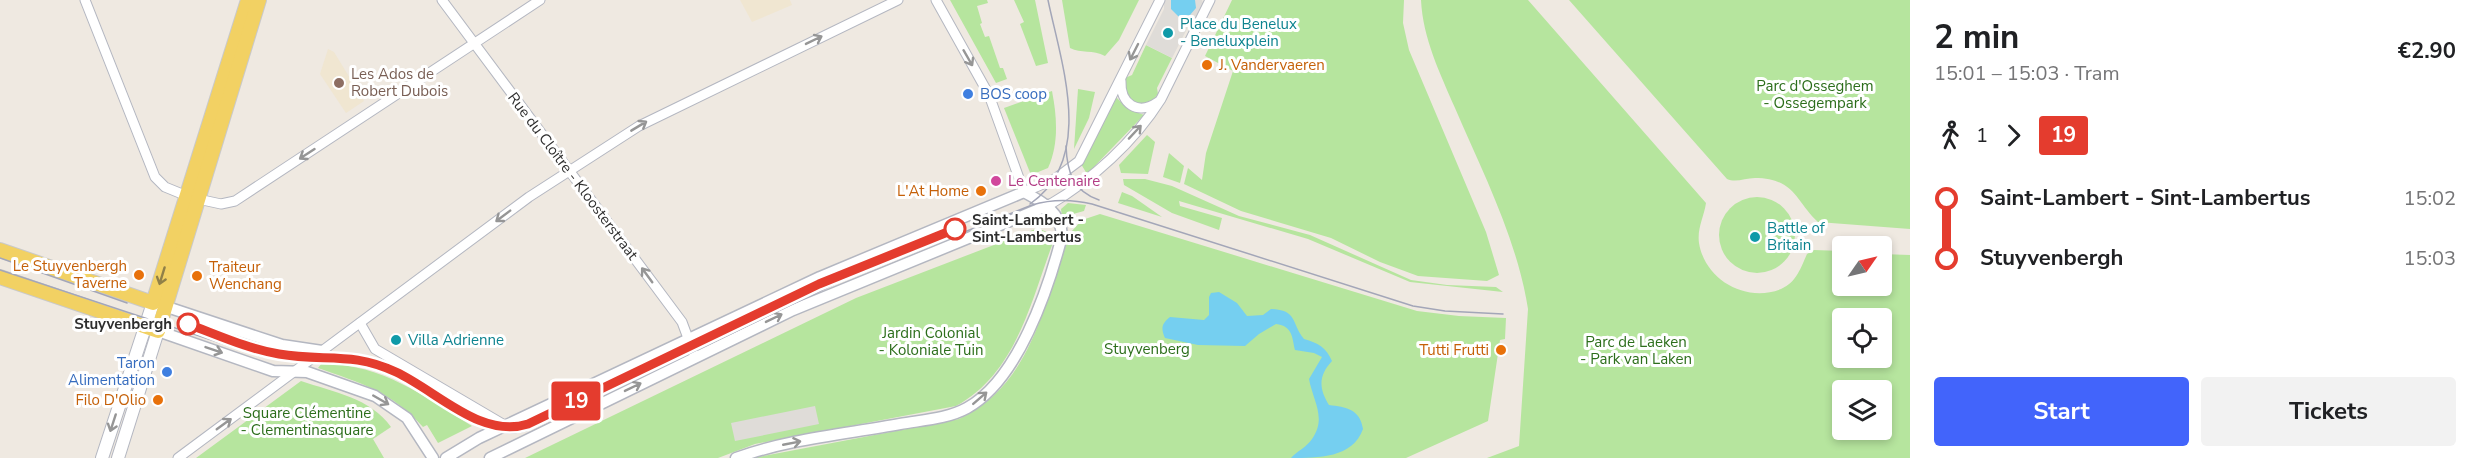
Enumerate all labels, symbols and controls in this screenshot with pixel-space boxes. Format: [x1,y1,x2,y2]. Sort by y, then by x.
place label: Place du Benelux - Beneluxplein [1180,14,1297,51]
text: 2 min [1934,15,2019,60]
marker: Place du Benelux - Beneluxplein [1161,26,1175,40]
one-way arrow [805,34,823,45]
text: €2.90 [2398,36,2456,66]
one-way arrow [1127,43,1139,61]
one-way arrow [962,49,974,66]
place label: J. Vandervaeren [1218,55,1325,75]
marker: J. Vandervaeren [1200,58,1214,72]
text: 15:01 – 15:03 · Tram [1934,60,2120,87]
place label: Les Ados de Robert Dubois [351,64,448,101]
marker: Les Ados de Robert Dubois [332,76,346,90]
park label: Parc d'Osseghem - Ossegempark [1756,76,1874,113]
place label: BOS coop [980,84,1047,104]
marker: BOS coop [961,87,975,101]
street label: Rue du Cloître - Kloosterstraat [503,88,643,264]
icon: walk [1934,119,1967,152]
icon: forward [1997,119,2030,152]
one-way arrow [630,120,647,132]
text: 19 [2051,121,2076,149]
text: 1 [1976,122,1988,149]
one-way arrow [1128,125,1142,140]
one-way arrow [299,148,315,160]
place label: Le Centenaire [1008,171,1100,191]
marker: Le Centenaire [989,174,1003,188]
place label: L'At Home [897,181,969,201]
text: Saint-Lambert - Sint-Lambertus [1980,183,2310,213]
marker: L'At Home [974,184,988,198]
text: 15:02 [2403,185,2456,212]
one-way arrow [496,209,512,222]
place label: Saint-Lambert - Sint-Lambertus [972,210,1084,247]
marker: Saint-Lambert - Sint-Lambertus [944,218,966,240]
place label: Battle of Britain [1767,218,1826,255]
marker: Battle of Britain [1748,230,1762,244]
north arrow [1832,236,1892,296]
map controls [1832,236,1892,440]
text: Stuyvenbergh [1980,243,2123,273]
text: 15:03 [2403,245,2456,272]
place label: Le Stuyvenbergh Taverne [13,256,127,293]
place label: Traiteur Wenchang [209,257,282,294]
one-way arrow [156,266,167,285]
one-way arrow [641,267,653,283]
marker: Le Stuyvenbergh Taverne [132,268,146,282]
marker: Traiteur Wenchang [190,269,204,283]
button: locate [1832,308,1892,368]
one-way arrow [765,312,783,324]
marker: Stuyvenbergh [177,313,199,335]
place label: Stuyvenbergh [74,314,172,334]
park label: Jardin Colonial - Koloniale Tuin [879,323,983,360]
place label: Villa Adrienne [407,330,504,350]
park label: Parc de Laeken - Park van Laken [1580,332,1692,369]
marker: Villa Adrienne [389,333,403,347]
park label: Stuyvenberg [1104,339,1190,359]
place label: Tutti Frutti [1419,340,1489,360]
marker: Tutti Frutti [1494,343,1508,357]
one-way arrow [204,346,222,357]
place label: Taron Alimentation [68,353,155,390]
marker: Taron Alimentation [160,365,174,379]
button: Start [1934,377,2189,446]
button: Tickets [2201,377,2456,446]
button: layers [1832,380,1892,440]
one-way arrow [624,381,642,393]
line badge: 19 [549,382,603,420]
text: 19 [563,387,589,415]
place label: Filo D'Olio [76,390,146,410]
one-way arrow [972,391,987,405]
marker: Filo D'Olio [151,393,165,407]
one-way arrow [372,394,389,406]
park label: Square Clémentine - Clementinasquare [241,403,373,440]
one-way arrow [107,413,118,432]
one-way arrow [216,418,232,430]
one-way arrow [782,437,801,448]

